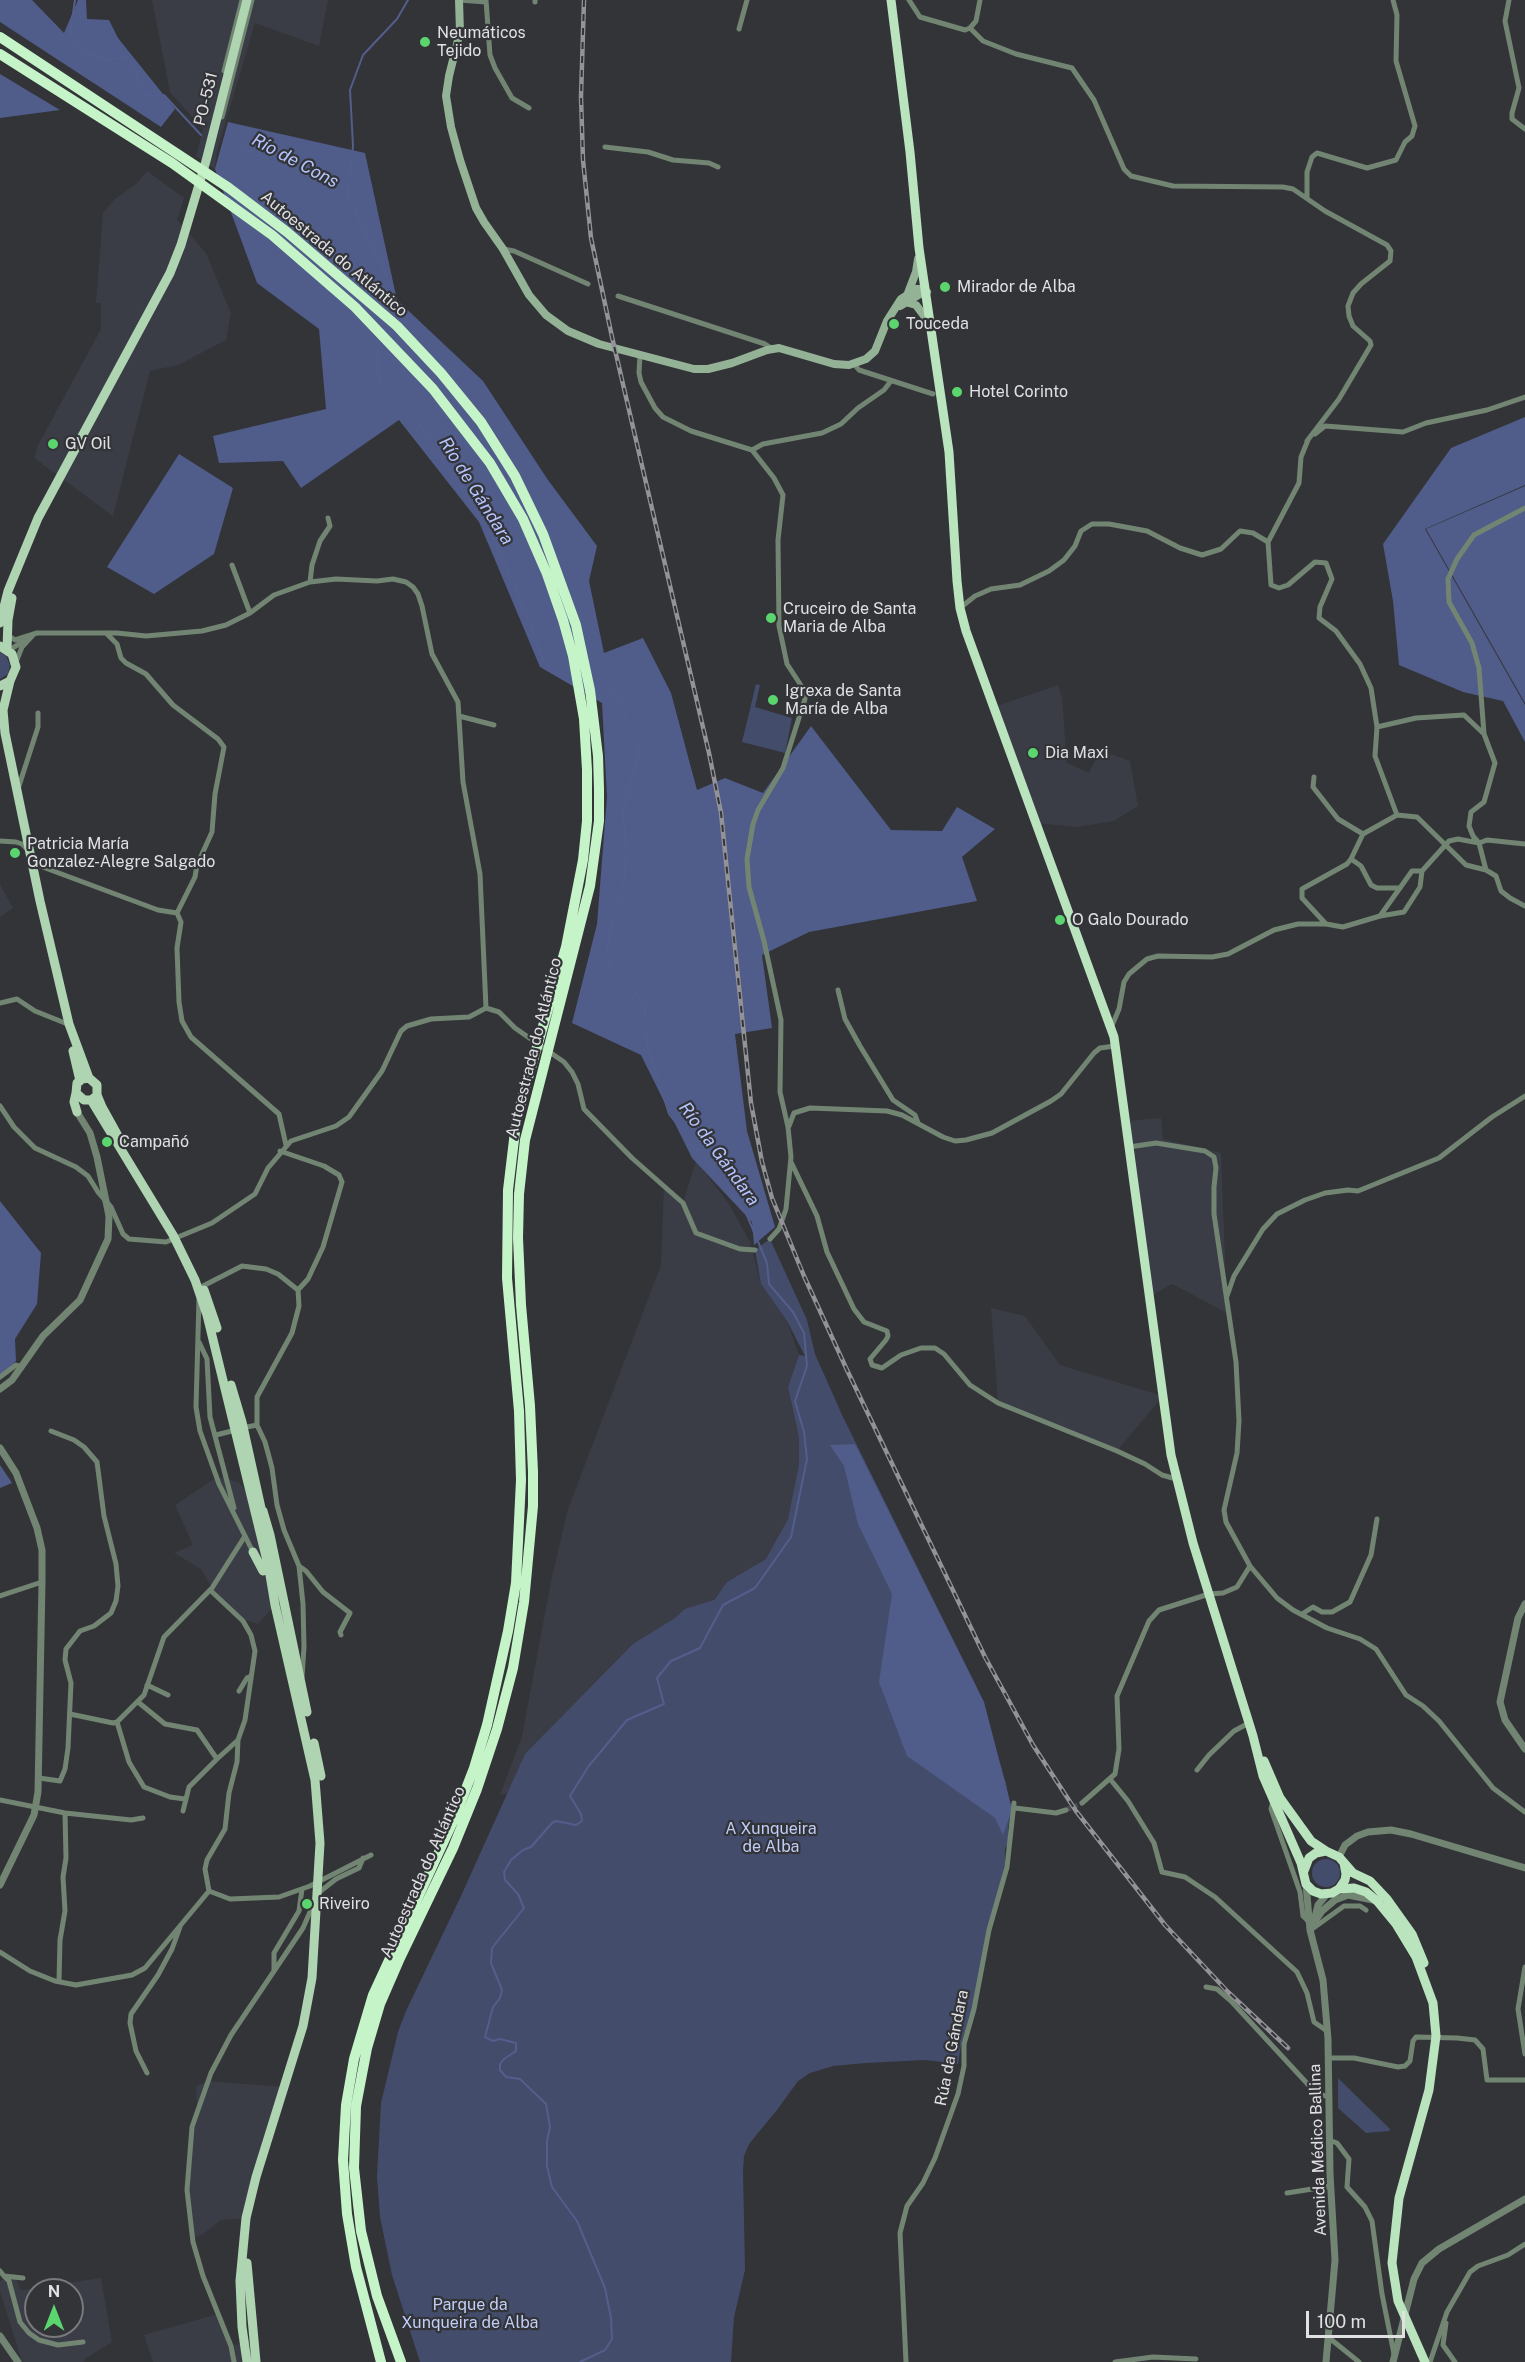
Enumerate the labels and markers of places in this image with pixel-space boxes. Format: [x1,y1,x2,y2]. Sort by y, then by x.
place label: Neumáticos Tejido [437,23,526,61]
marker: Neumáticos Tejido [418,35,432,49]
place label: Mirador de Alba [957,277,1076,297]
marker: Mirador de Alba [938,280,952,294]
place label: Touceda [906,314,969,334]
marker: Touceda [887,317,901,331]
place label: Hotel Corinto [969,382,1068,402]
marker: Hotel Corinto [950,385,964,399]
place label: GV Oil [65,434,111,454]
marker: GV Oil [46,437,60,451]
place label: Cruceiro de Santa Maria de Alba [783,599,916,637]
marker: Cruceiro de Santa Maria de Alba [764,611,778,625]
place label: Igrexa de Santa María de Alba [785,681,901,719]
marker: Igrexa de Santa María de Alba [766,693,780,707]
place label: Dia Maxi [1045,743,1109,763]
marker: Dia Maxi [1026,746,1040,760]
place label: Patricia María Gonzalez-Alegre Salgado [27,834,215,872]
marker: Patricia María Gonzalez-Alegre Salgado [8,846,22,860]
place label: O Galo Dourado [1072,910,1189,930]
marker: O Galo Dourado [1053,913,1067,927]
place label: Campañó [119,1132,189,1152]
marker: Campañó [100,1135,114,1149]
place label: Riveiro [319,1894,370,1914]
marker: Riveiro [300,1897,314,1911]

